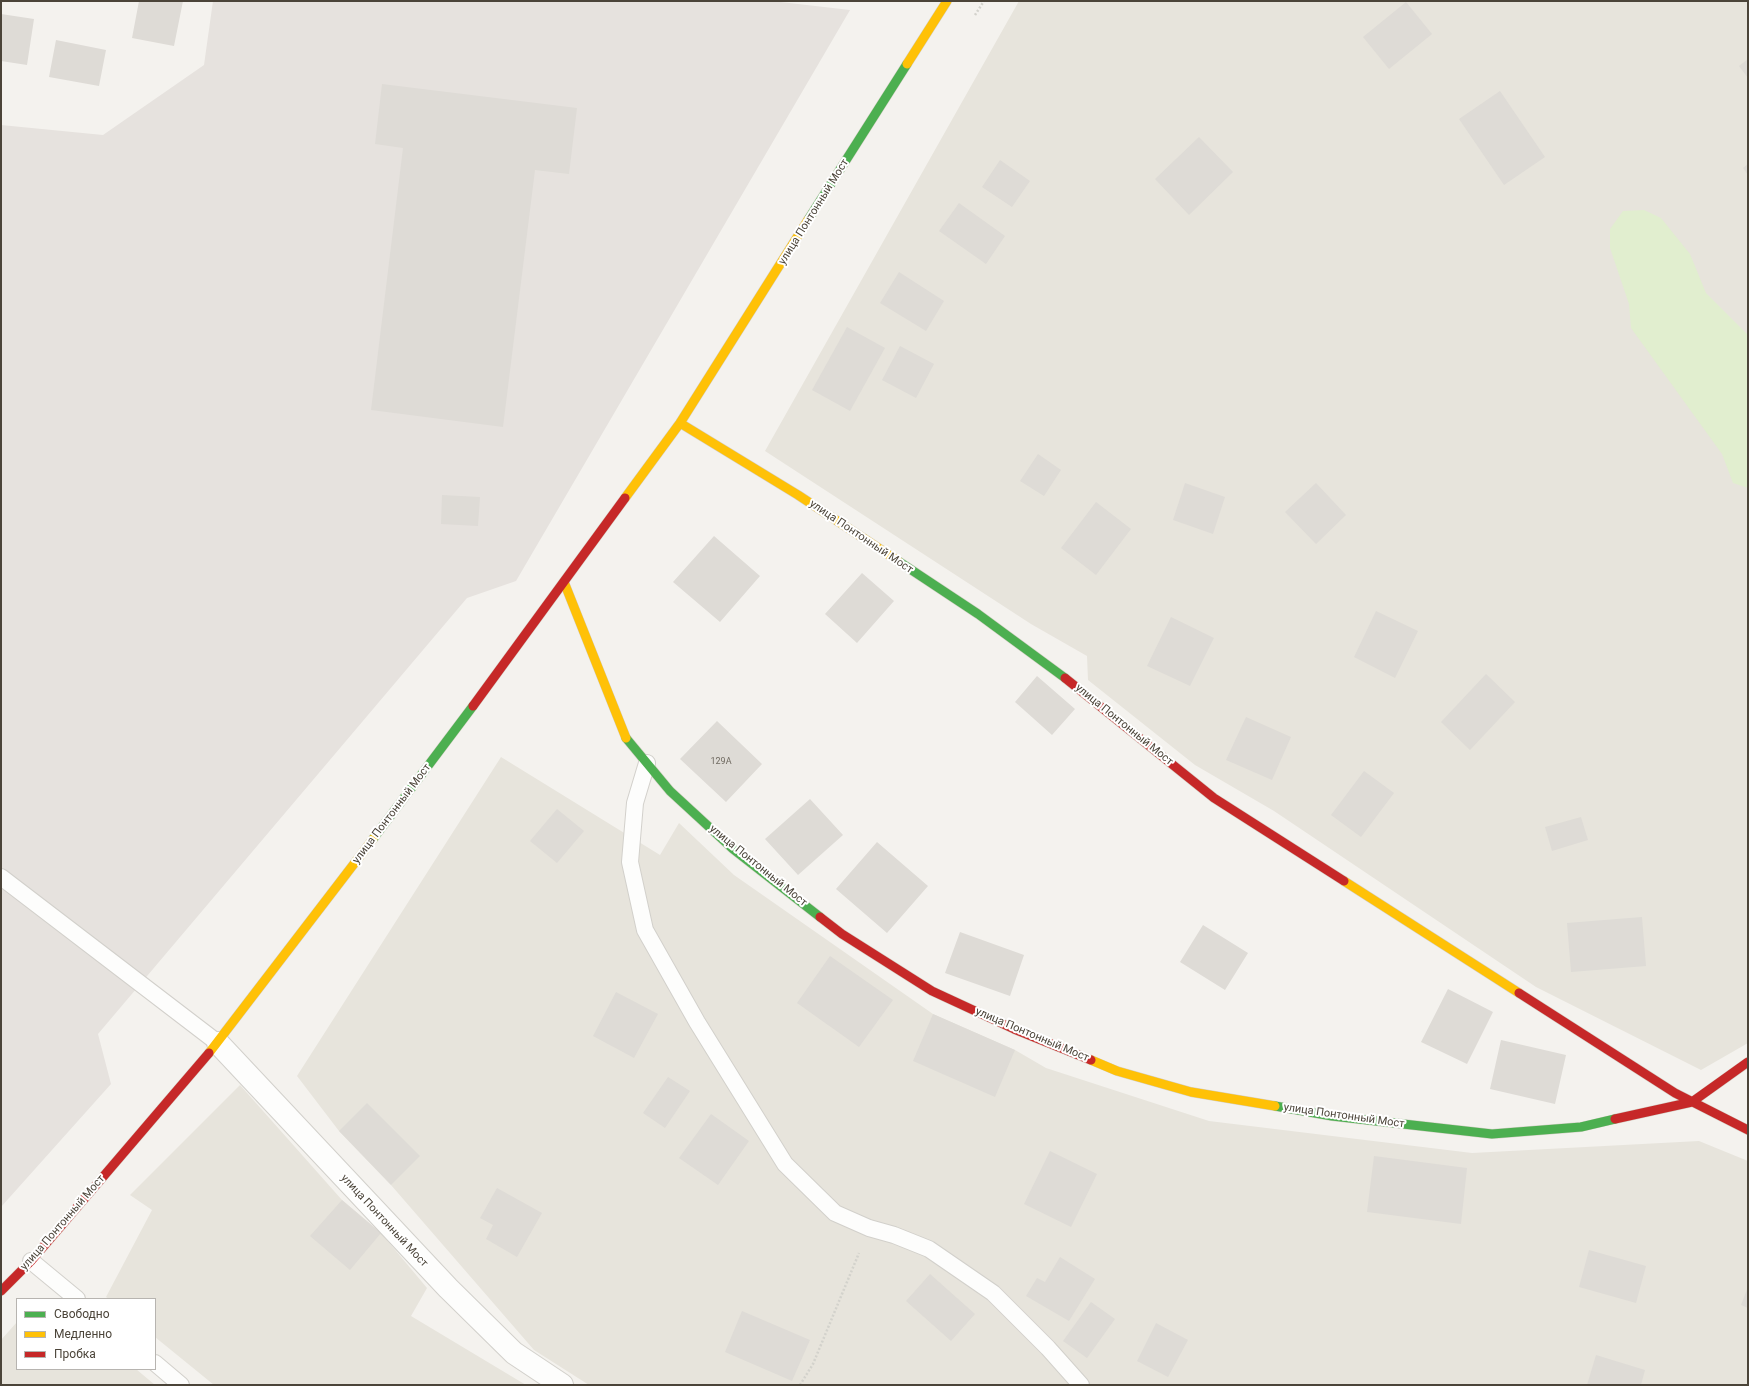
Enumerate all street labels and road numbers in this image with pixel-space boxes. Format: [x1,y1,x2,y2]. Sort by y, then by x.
street label: улица Понтонный Мост [776,157,852,267]
street label: улица Понтонный Мост [807,497,915,577]
street label: улица Понтонный Мост [1072,681,1176,769]
street label: улица Понтонный Мост [350,761,434,867]
street label: улица Понтонный Мост [706,822,810,910]
street label: улица Понтонный Мост [973,1005,1091,1065]
street label: улица Понтонный Мост [1283,1101,1405,1131]
street label: улица Понтонный Мост [338,1172,430,1270]
street label: улица Понтонный Мост [18,1173,108,1273]

